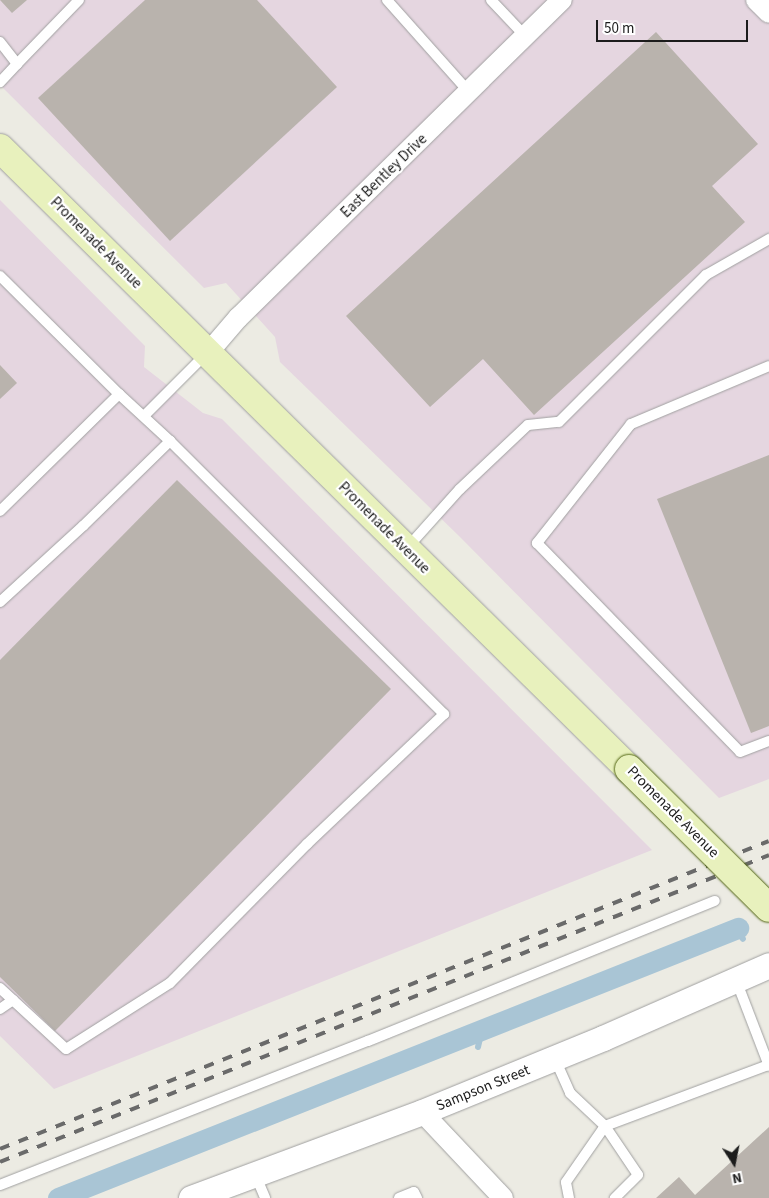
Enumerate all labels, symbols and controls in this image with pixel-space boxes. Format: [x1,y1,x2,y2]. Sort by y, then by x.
scale bar [599,10,752,42]
text: 50 m [604,18,634,39]
street label: East Bentley Drive [337,130,431,222]
street label: Promenade Avenue [46,193,146,293]
street label: Promenade Avenue [334,478,434,578]
street label: Promenade Avenue [623,762,723,862]
street label: Sampson Street [434,1061,532,1115]
north arrow [709,1138,759,1188]
text: N [730,1167,743,1188]

